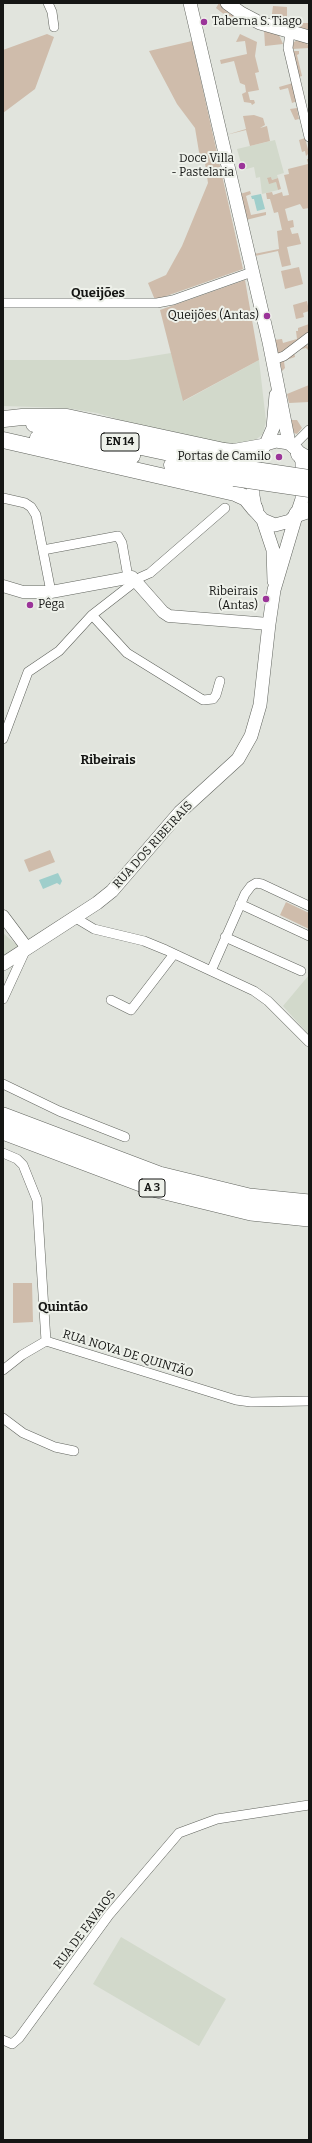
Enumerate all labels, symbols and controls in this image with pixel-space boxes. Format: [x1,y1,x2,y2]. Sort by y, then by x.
place label: Taberna S. Tiago [212,15,302,29]
marker: Taberna S. Tiago [199,17,209,27]
place label: Doce Villa - Pastelaria [171,152,234,180]
marker: Doce Villa - Pastelaria [237,161,247,171]
district label: Queijões [71,285,125,301]
place label: Queijões (Antas) [168,309,259,323]
marker: Queijões (Antas) [262,311,272,321]
road number: EN 14 [101,433,139,451]
place label: Portas de Camilo [177,450,271,464]
marker: Portas de Camilo [274,452,284,462]
place label: Ribeirais (Antas) [209,585,258,613]
marker: Ribeirais (Antas) [261,594,271,604]
place label: Pêga [38,598,65,612]
marker: Pêga [25,600,35,610]
district label: Ribeirais [80,752,136,768]
street label: RUA DOS RIBEIRAIS [110,798,196,892]
road number: A 3 [139,1179,165,1197]
district label: Quintão [38,1299,88,1315]
street label: RUA NOVA DE QUINTÃO [61,1327,195,1381]
street label: RUA DE FAVAIOS [51,1888,119,1972]

